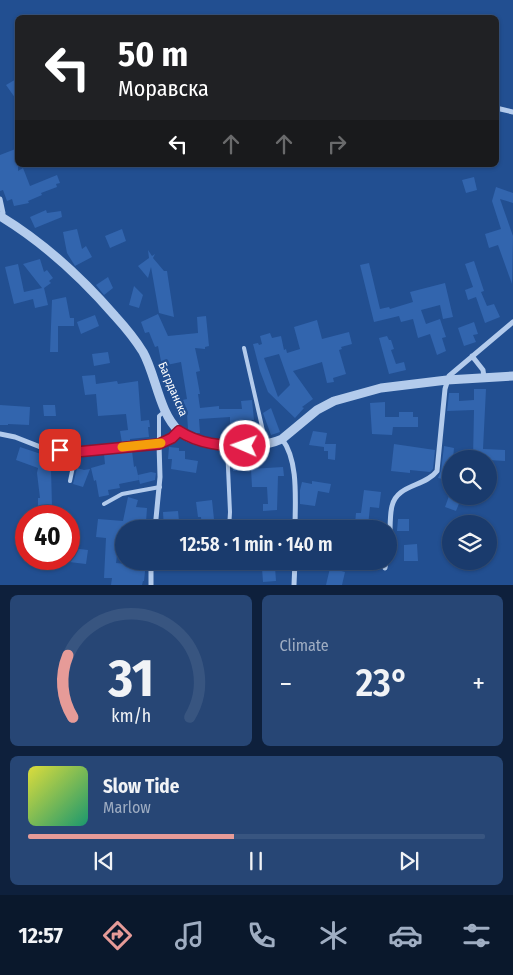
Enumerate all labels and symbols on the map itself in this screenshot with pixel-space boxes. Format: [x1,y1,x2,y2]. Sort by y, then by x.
street label: Багрданска [155,360,191,418]
position arrow [218,419,270,471]
pin [39,429,81,471]
speed limit sign: 40 [15,505,80,570]

